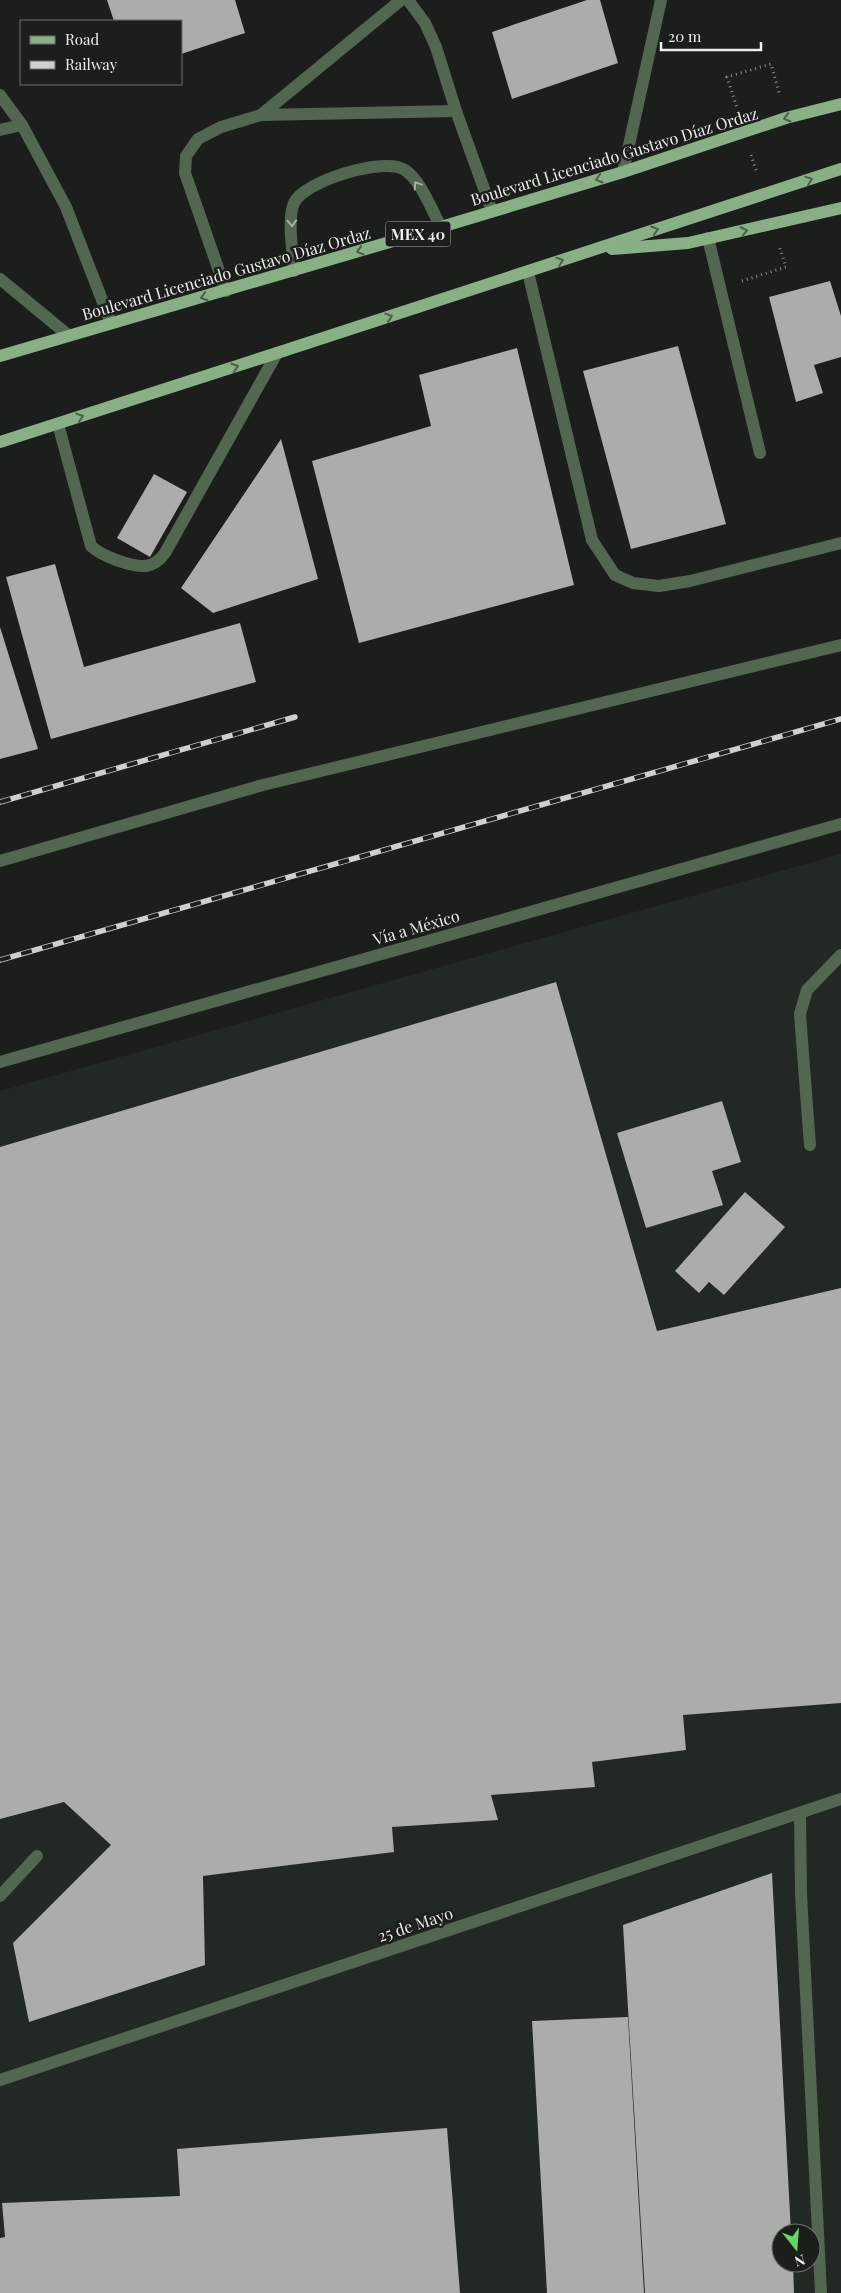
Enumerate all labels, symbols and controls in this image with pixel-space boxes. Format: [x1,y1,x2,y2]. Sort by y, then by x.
legend [20,20,182,85]
scale bar [661,20,761,52]
text: 20 m [668,26,702,46]
text: Road [65,29,99,49]
text: Railway [65,54,118,74]
street label: Boulevard Licenciado Gustavo Díaz Ordaz [468,102,761,210]
one-way arrow [784,113,792,123]
one-way arrow [596,173,604,183]
one-way arrow [805,176,813,186]
one-way arrow [414,181,423,191]
one-way arrow [286,220,297,228]
street label: Boulevard Licenciado Gustavo Díaz Ordaz [79,222,373,324]
road number: MEX 40 [386,222,450,246]
one-way arrow [650,226,658,236]
one-way arrow [739,226,748,237]
one-way arrow [356,246,365,256]
one-way arrow [556,257,564,267]
one-way arrow [200,292,209,302]
one-way arrow [385,313,393,323]
one-way arrow [230,363,238,373]
one-way arrow [75,413,84,423]
street label: Vía a México [369,905,462,950]
street label: 25 de Mayo [375,1902,455,1946]
north arrow [771,2223,821,2273]
text: N [792,2250,808,2271]

